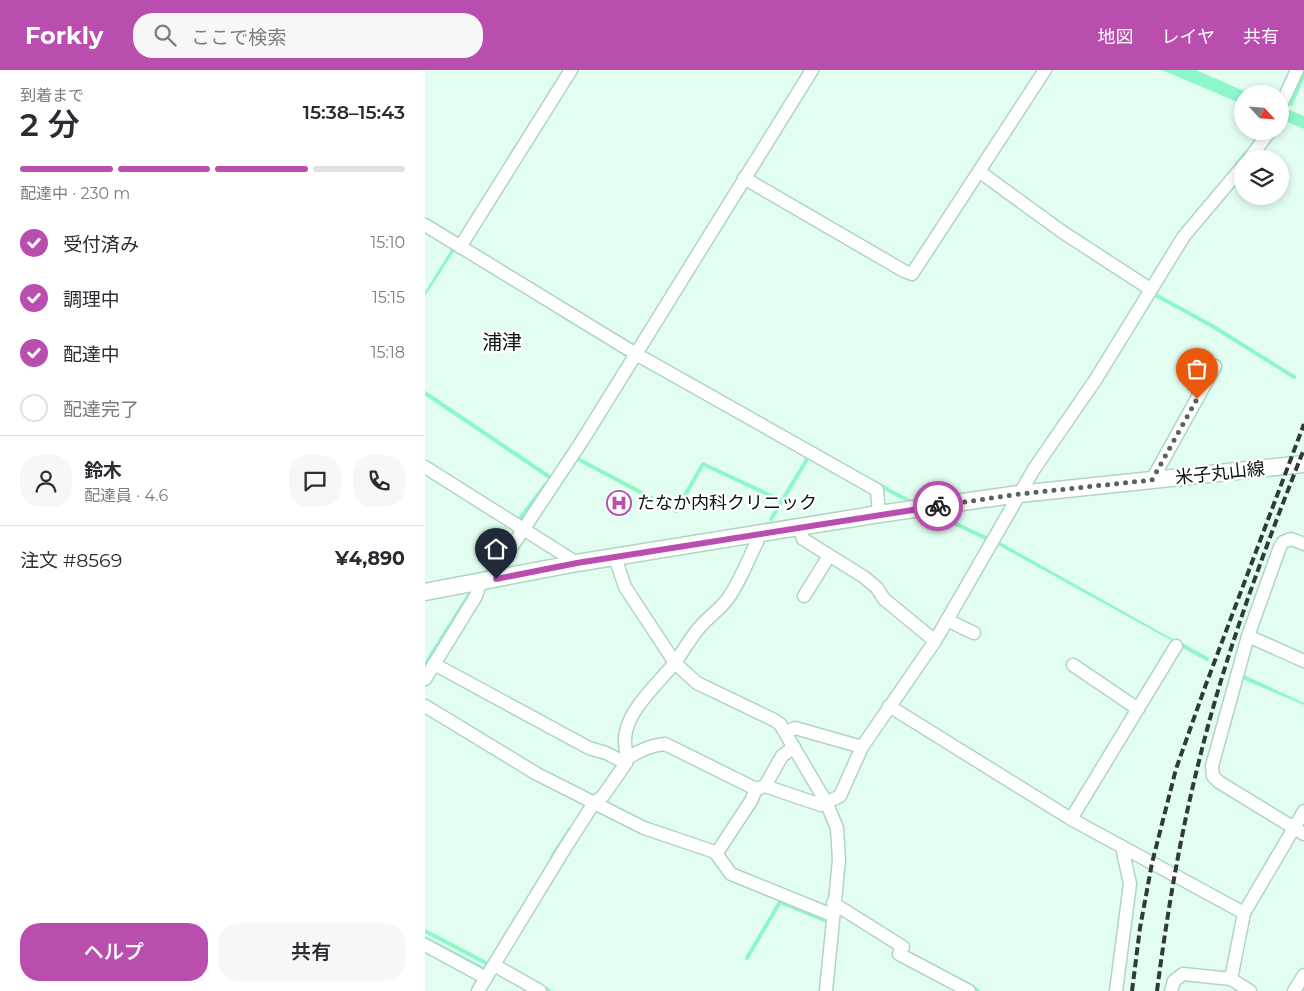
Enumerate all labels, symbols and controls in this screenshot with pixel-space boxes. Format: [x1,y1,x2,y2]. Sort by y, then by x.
search box [133,13,483,58]
text: Forkly [25,21,103,50]
icon: search [151,21,179,49]
text: ここで検索 [191,26,286,49]
text: 地図 [1098,26,1134,48]
text: レイヤ [1162,26,1215,48]
text: 共有 [1243,26,1279,48]
north arrow [1234,85,1289,140]
map controls [1234,85,1289,205]
text: 到着まで [20,86,84,105]
text: 15:38–15:43 [303,101,405,124]
text: 2 分 [20,105,79,144]
button: layers [1234,150,1289,205]
text: 配達中 · 230 m [20,184,130,203]
icon: check [20,229,48,257]
text: 受付済み [63,233,139,256]
text: 15:10 [370,233,405,252]
icon: check [20,284,48,312]
text: 調理中 [63,288,120,311]
text: 15:15 [372,288,405,307]
district label: 浦津 [482,330,522,354]
icon: check [20,339,48,367]
text: 配達中 [63,343,120,366]
text: 15:18 [371,343,405,362]
pin [1176,348,1218,399]
icon: bag [1183,355,1211,383]
text: 配達完了 [63,398,139,421]
button: person [20,455,72,507]
button: chat [289,455,341,507]
button: phone [353,455,405,507]
street label: 米子丸山線 [1174,457,1266,489]
text: 鈴木 [84,459,122,482]
courier [913,481,963,531]
text: 配達員 · 4.6 [84,486,168,505]
hospital icon: たなか内科クリニック [606,490,632,516]
place label: たなか内科クリニック [637,492,817,514]
icon: bike [924,492,952,520]
pin [475,528,517,579]
icon: home [482,535,510,563]
text: ¥4,890 [335,547,405,570]
text: 注文 #8569 [20,549,122,572]
button: ヘルプ [20,923,208,981]
button: 共有 [218,923,405,981]

